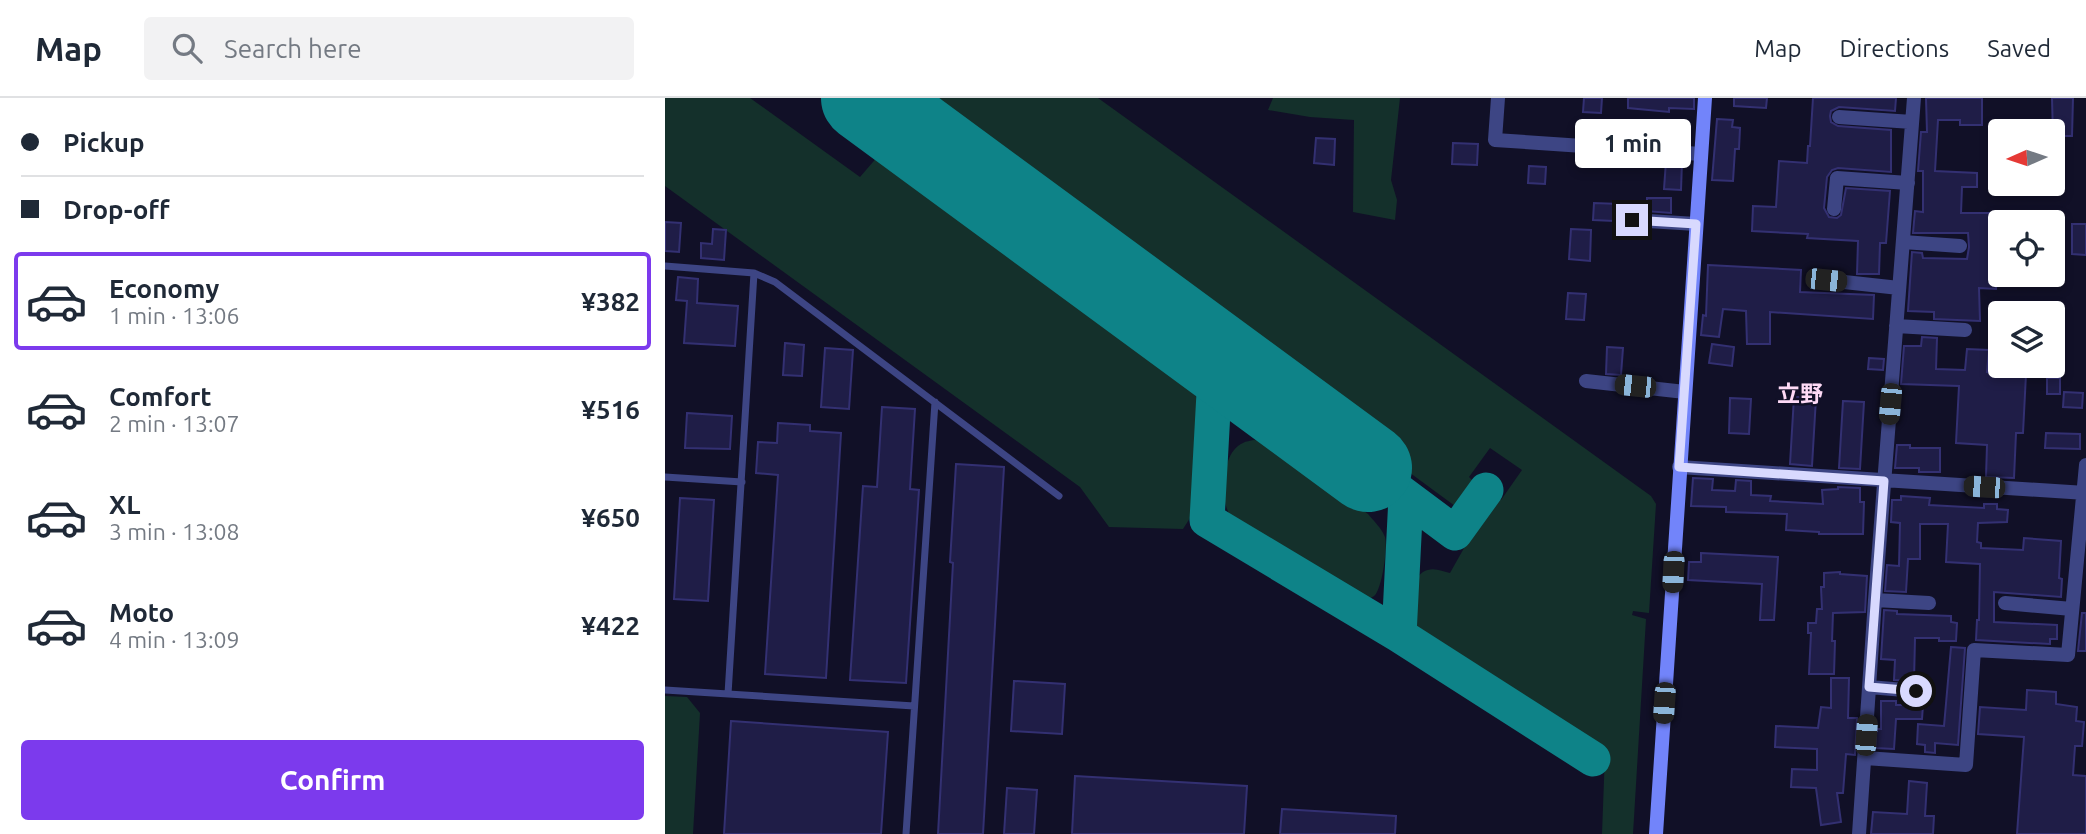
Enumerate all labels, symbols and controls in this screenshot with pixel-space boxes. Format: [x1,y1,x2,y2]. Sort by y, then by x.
search box [144,17,634,80]
icon: search [168,29,206,67]
text: Map [35,30,102,67]
text: Search here [224,34,362,63]
text: Map [1754,35,1801,62]
text: Directions [1839,35,1949,62]
text: Saved [1987,35,2051,62]
callout: 1 min [1574,118,1690,167]
north arrow [1988,119,2065,196]
map controls [1988,119,2065,378]
text: Pickup [63,128,145,157]
text: 1 min [1604,131,1662,156]
text: Drop-off [63,195,170,224]
route end [1616,204,1648,236]
button: locate [1988,210,2065,287]
car [1805,267,1848,293]
icon: car [25,270,88,333]
text: Economy [109,274,219,303]
text: ¥382 [581,287,640,316]
button: layers [1988,301,2065,378]
text: 1 min · 13:06 [109,303,240,328]
car [1614,373,1657,399]
icon: car [25,378,88,441]
district label: 立野 [1777,381,1823,406]
text: Comfort [109,382,212,411]
car [1878,382,1903,426]
text: ¥516 [581,395,640,424]
text: 2 min · 13:07 [109,411,240,436]
car [1963,475,2006,499]
icon: car [25,486,88,549]
text: XL [109,490,140,519]
text: ¥650 [581,503,640,532]
text: 3 min · 13:08 [109,519,240,544]
car [1662,550,1685,594]
icon: car [25,594,88,657]
text: Moto [109,598,174,627]
text: ¥422 [581,611,640,640]
text: 4 min · 13:09 [109,627,240,652]
route start [1900,675,1932,707]
car [1653,681,1676,725]
car [1855,713,1878,757]
button: Confirm [21,740,644,820]

